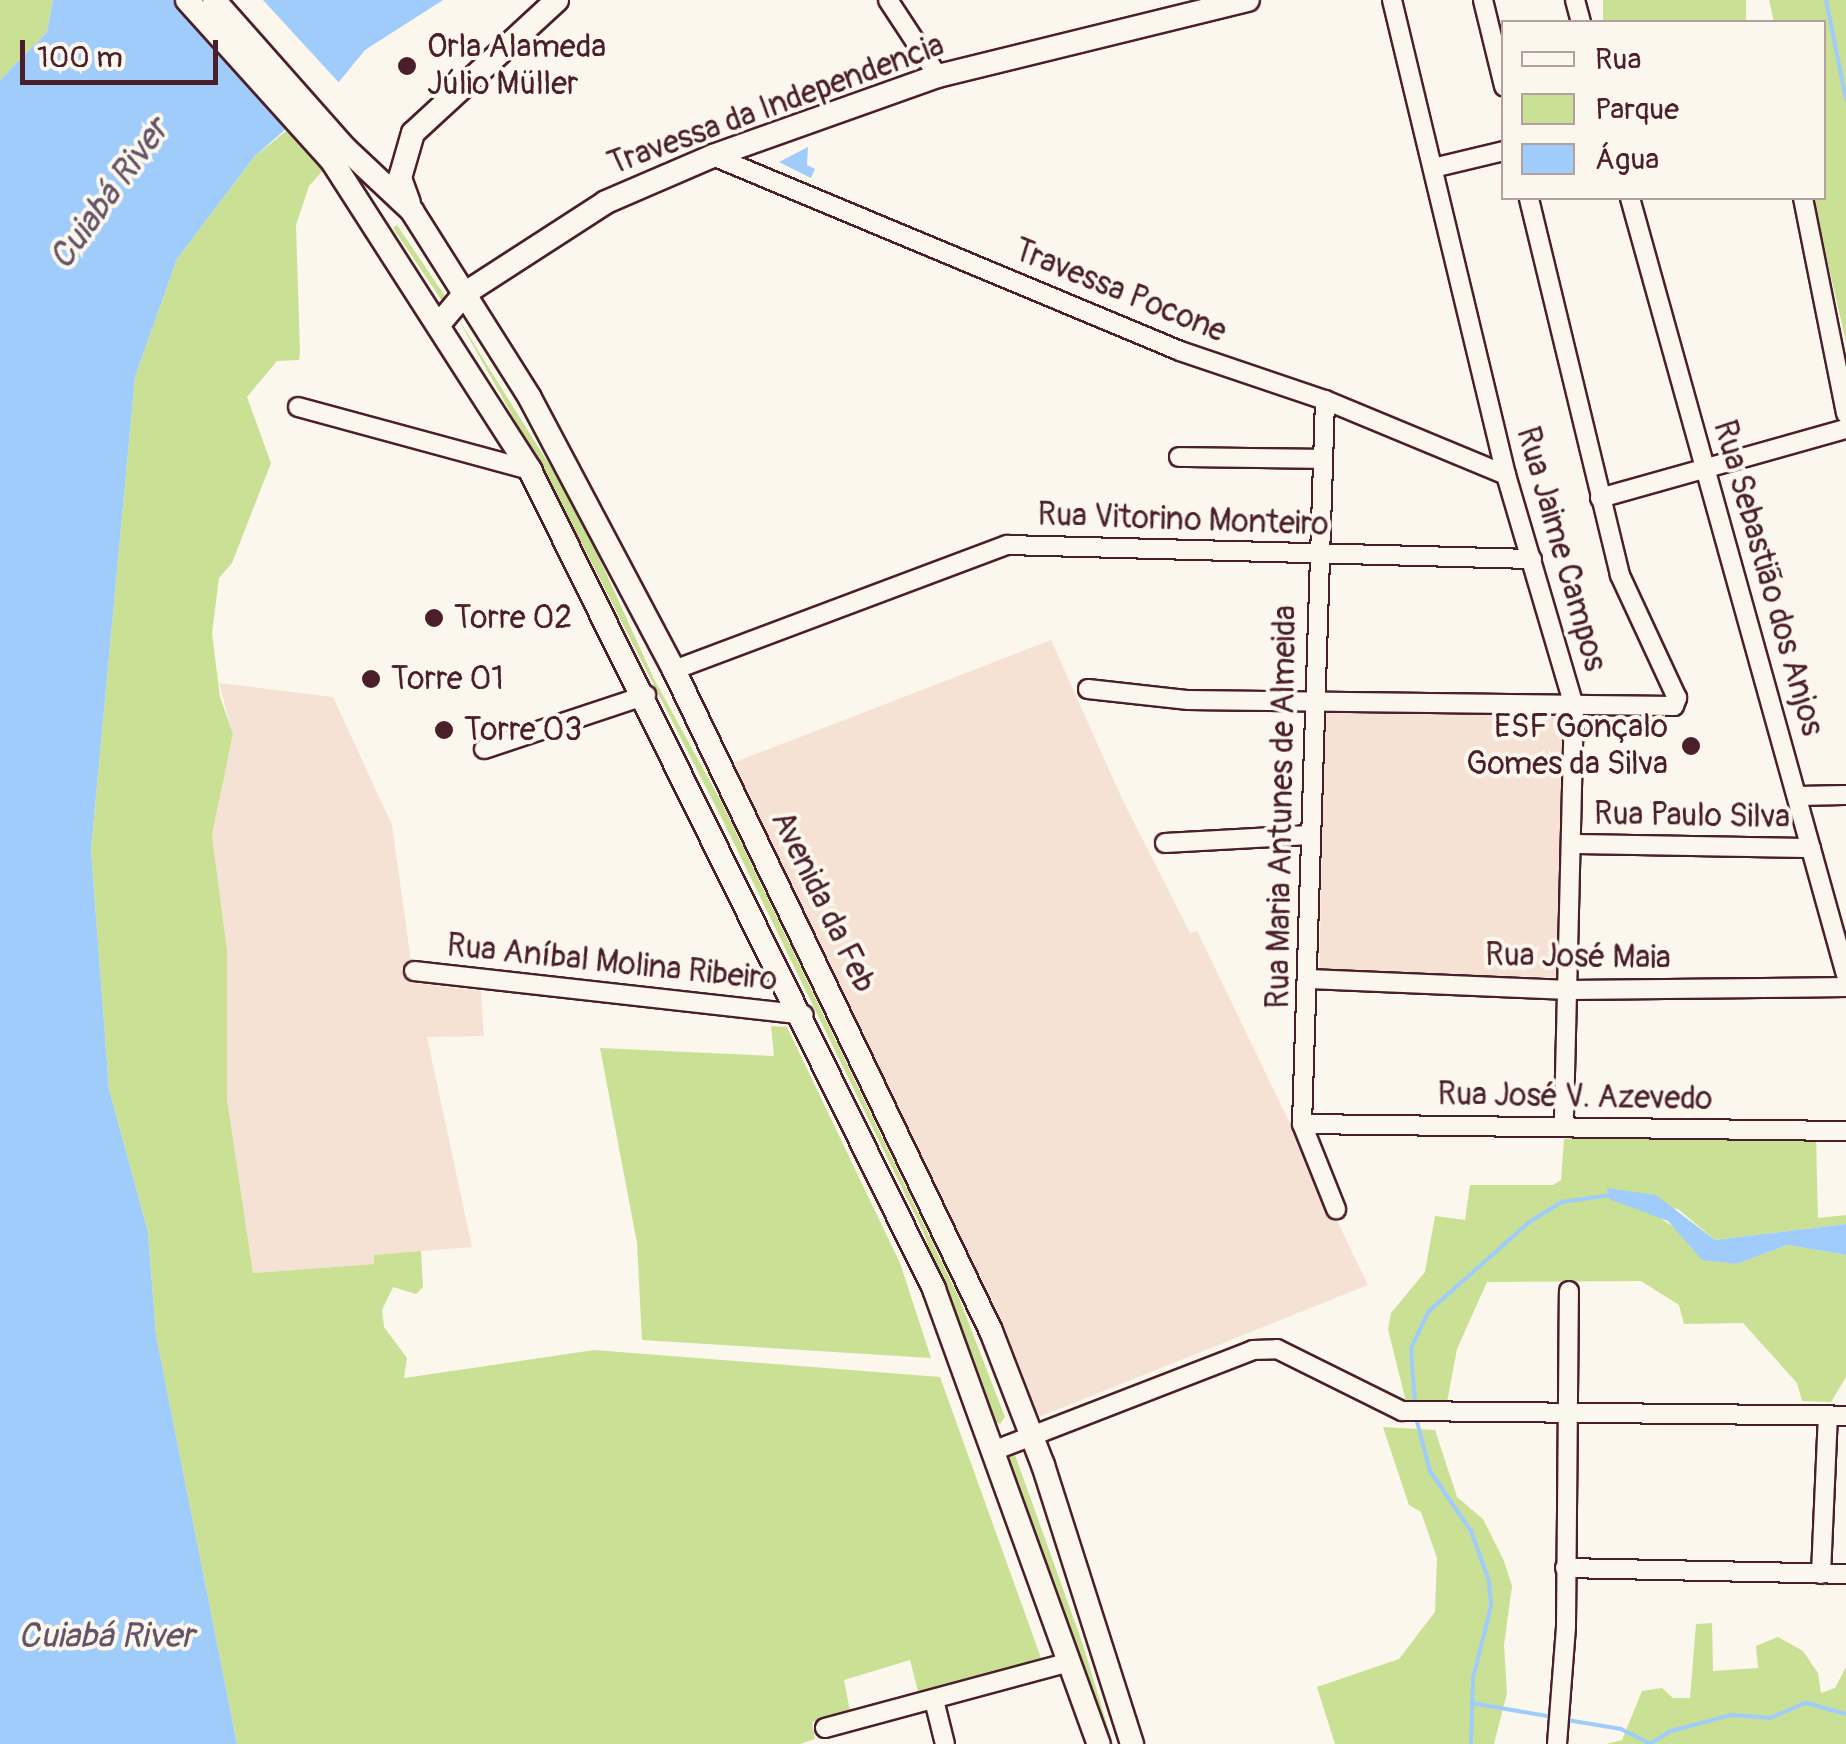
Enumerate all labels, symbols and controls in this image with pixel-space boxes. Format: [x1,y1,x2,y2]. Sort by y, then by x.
scale bar [25,20,222,82]
legend [1501,20,1826,200]
street label: Travessa da Independencia [603,26,949,184]
place label: Orla Alameda Júlio Müller [427,29,606,104]
text: 100 m [37,39,123,76]
text: Rua [1595,41,1641,78]
marker: Orla Alameda Júlio Müller [396,55,418,77]
text: Parque [1595,91,1679,128]
water label: Cuiabá River [40,111,178,277]
text: Água [1595,141,1659,178]
street label: Travessa Pocone [1008,231,1232,351]
street label: Rua Sebastião dos Anjos [1705,416,1831,740]
street label: Rua Jaime Campos [1508,422,1614,676]
street label: Rua Vitorino Monteiro [1037,496,1329,544]
place label: Torre 02 [454,599,572,637]
street label: Rua Maria Antunes de Almeida [1259,605,1305,1009]
marker: Torre 02 [423,607,445,629]
place label: Torre 01 [391,660,504,698]
marker: Torre 01 [360,668,382,690]
place label: ESF Gonçalo Gomes da Silva [1466,709,1668,784]
place label: Torre 03 [464,711,582,749]
marker: Torre 03 [433,719,455,741]
marker: ESF Gonçalo Gomes da Silva [1678,733,1704,759]
street label: Rua Paulo Silva [1594,795,1790,837]
street label: Avenida da Feb [763,805,883,999]
street label: Rua Aníbal Molina Ribeiro [445,927,779,999]
street label: Rua José Maia [1485,936,1671,978]
street label: Rua José V. Azevedo [1437,1075,1713,1119]
water label: Cuiabá River [18,1615,194,1657]

